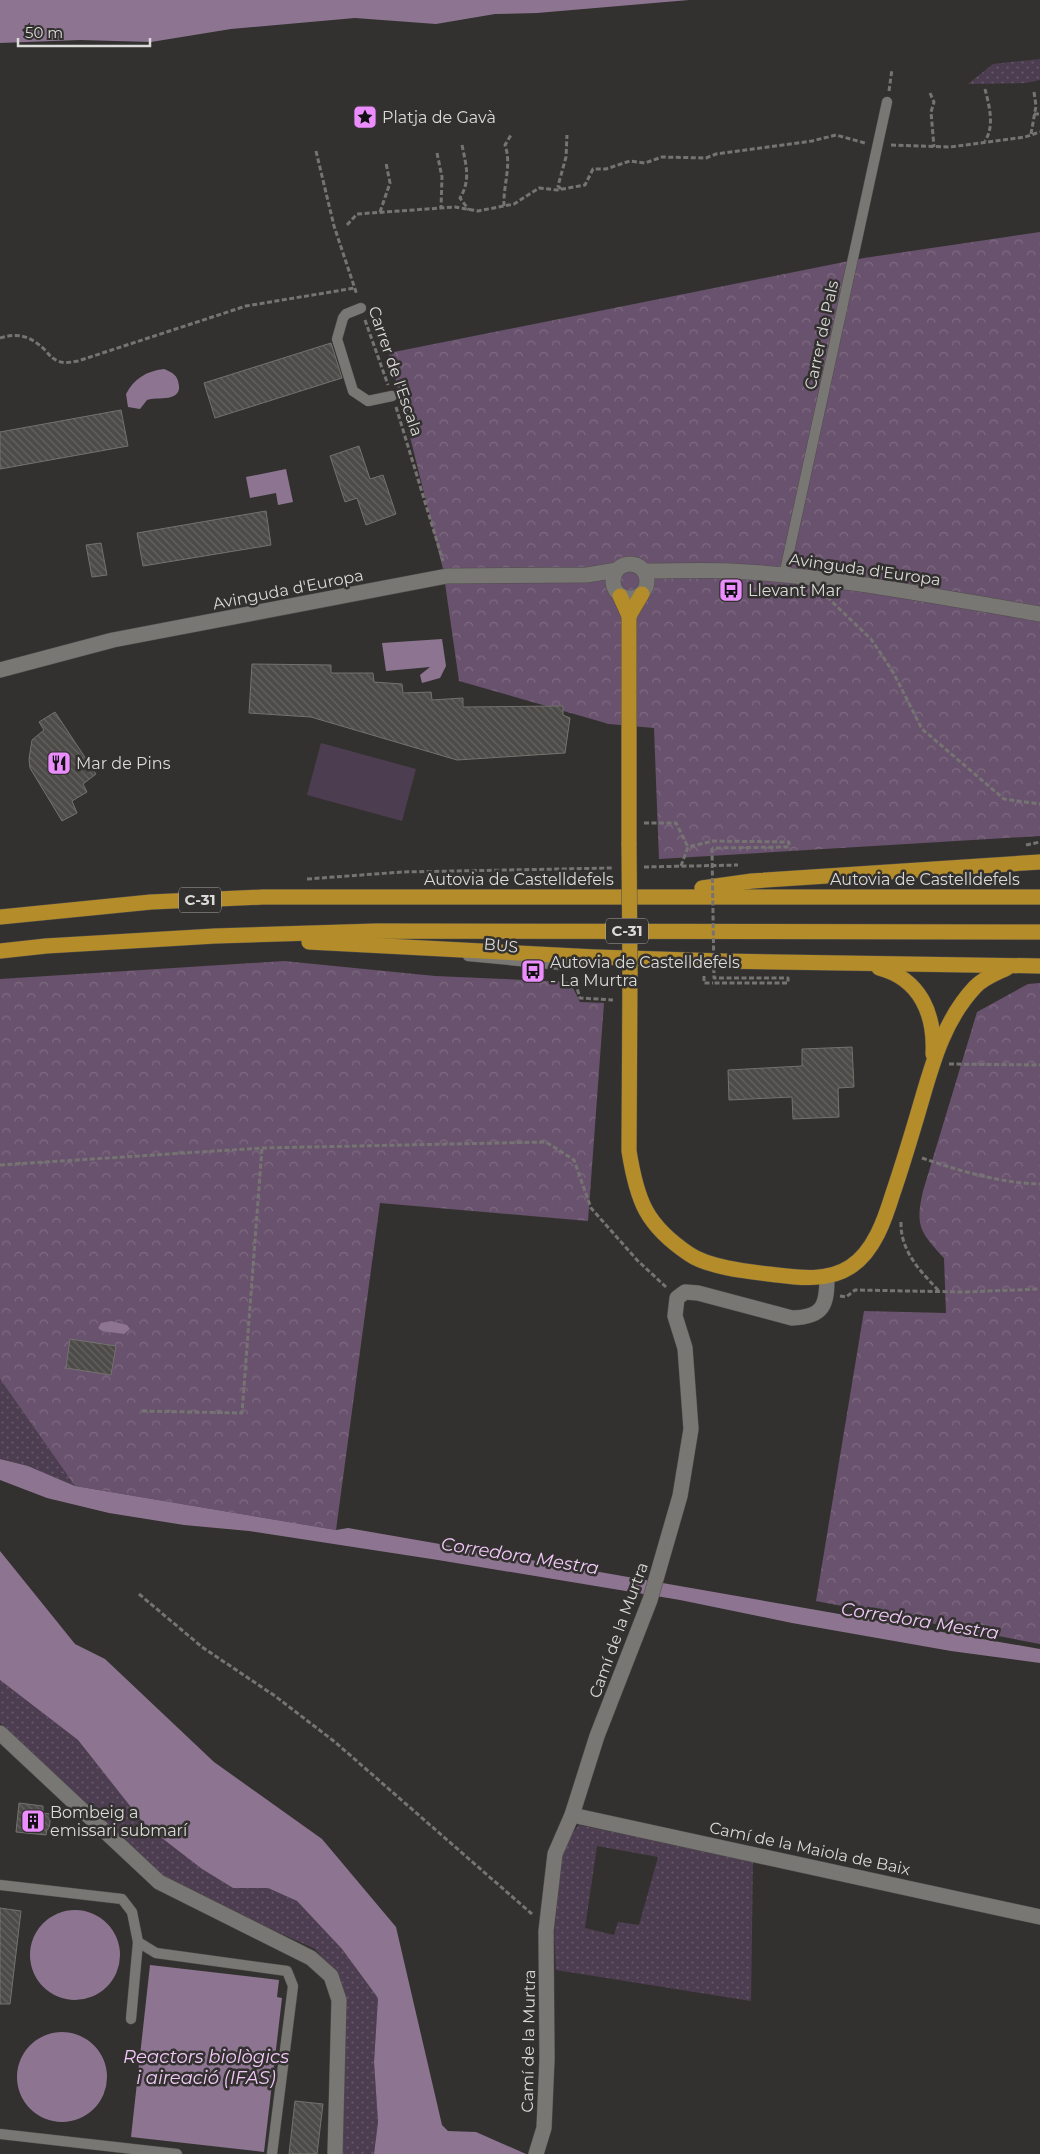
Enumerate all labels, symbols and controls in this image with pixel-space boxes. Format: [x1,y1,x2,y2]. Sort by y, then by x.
scale bar [18,15,150,47]
text: 50 m [25,23,63,42]
place icon: Platja de Gavà [352,104,378,130]
place label: Platja de Gavà [382,108,496,127]
street label: Carrer de Pals [801,279,842,391]
street label: Carrer de l'Escala [364,304,427,439]
street label: Avinguda d'Europa [788,549,942,590]
street label: Avinguda d'Europa [211,566,365,613]
bus stop icon: Llevant Mar [718,577,744,603]
place label: Llevant Mar [748,581,842,600]
restaurant icon: Mar de Pins [46,750,72,776]
place label: Mar de Pins [76,754,171,773]
street label: Autovia de Castelldefels [424,870,614,889]
street label: Autovia de Castelldefels [830,870,1020,889]
road number: C-31 [179,888,221,912]
road number: C-31 [606,918,648,944]
street label: BUS [483,934,519,957]
place label: Autovia de Castelldefels - La Murtra [550,953,740,990]
bus stop icon: Autovia de Castelldefels - La Murtra [520,958,546,984]
water label: Corredora Mestra [439,1533,601,1579]
street label: Camí de la Murtra [585,1560,652,1701]
water label: Corredora Mestra [839,1598,1001,1644]
place label: Bombeig a emissari submarí [50,1803,188,1840]
building icon: Bombeig a emissari submarí [20,1808,46,1834]
street label: Camí de la Maiola de Baix [708,1818,912,1879]
street label: Camí de la Murtra [518,1969,539,2113]
water label: Reactors biològics i aireació (IFAS) [123,2046,289,2089]

